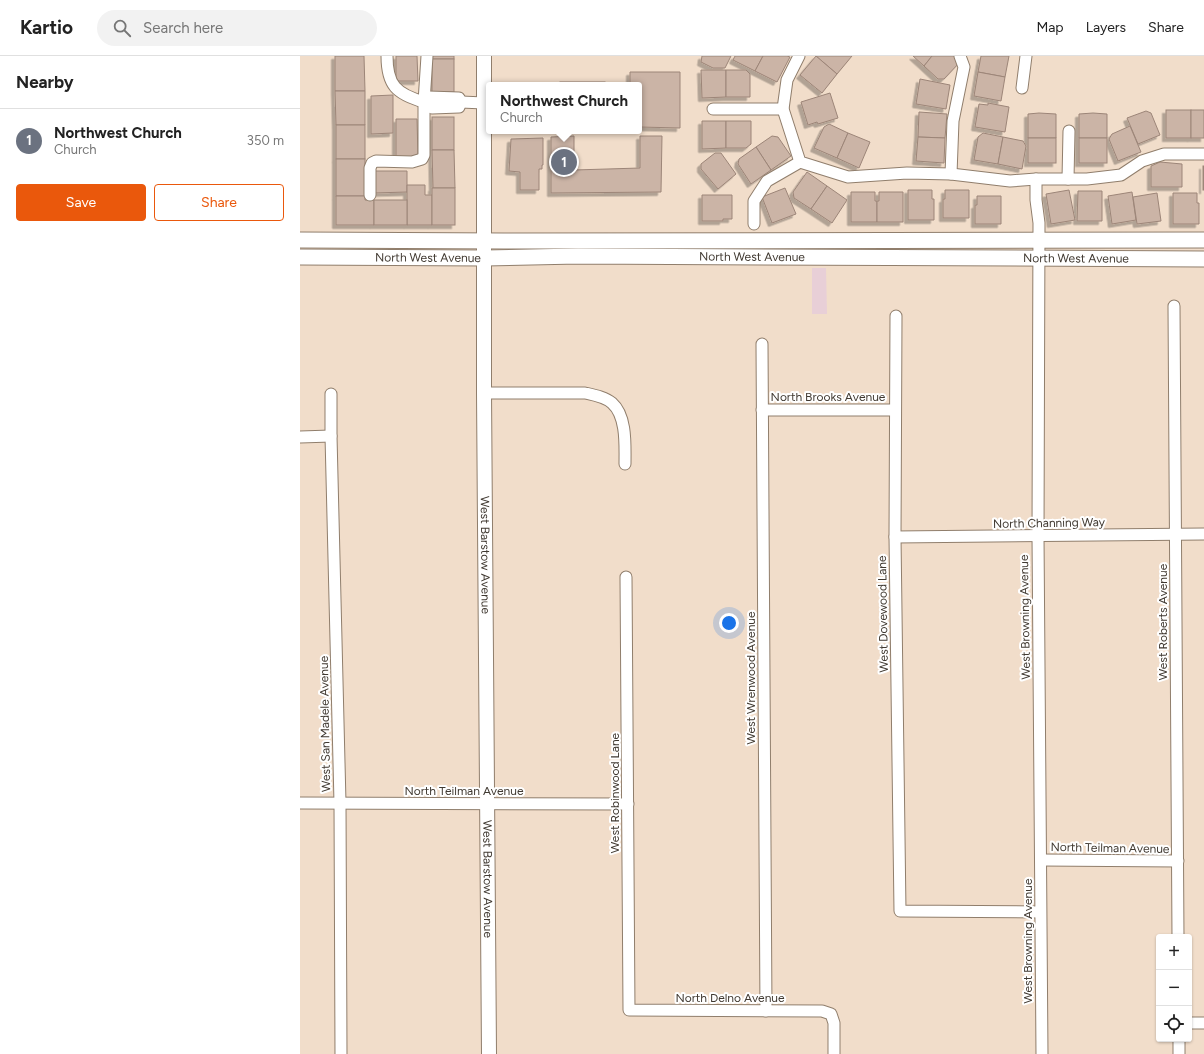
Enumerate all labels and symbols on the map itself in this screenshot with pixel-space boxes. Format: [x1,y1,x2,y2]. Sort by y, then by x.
pin: 1 [551,147,577,177]
street label: North West Avenue [375,250,481,265]
street label: North West Avenue [699,250,805,264]
street label: North West Avenue [1023,251,1129,266]
street label: North Brooks Avenue [771,390,886,404]
street label: West Barstow Avenue [478,496,493,615]
street label: North Channing Way [993,515,1106,531]
street label: West Browning Avenue [1017,554,1033,680]
street label: West Dovewood Lane [875,555,891,673]
street label: West Roberts Avenue [1156,563,1170,680]
street label: West Wrenwood Avenue [744,611,758,745]
your location [719,613,739,633]
street label: West San Madele Avenue [317,655,333,792]
street label: West Robinwood Lane [608,732,622,853]
street label: North Teilman Avenue [405,784,524,798]
street label: West Barstow Avenue [480,820,495,939]
street label: North Teilman Avenue [1050,840,1170,856]
street label: West Browning Avenue [1021,878,1035,1004]
street label: North Delno Avenue [675,991,785,1005]

